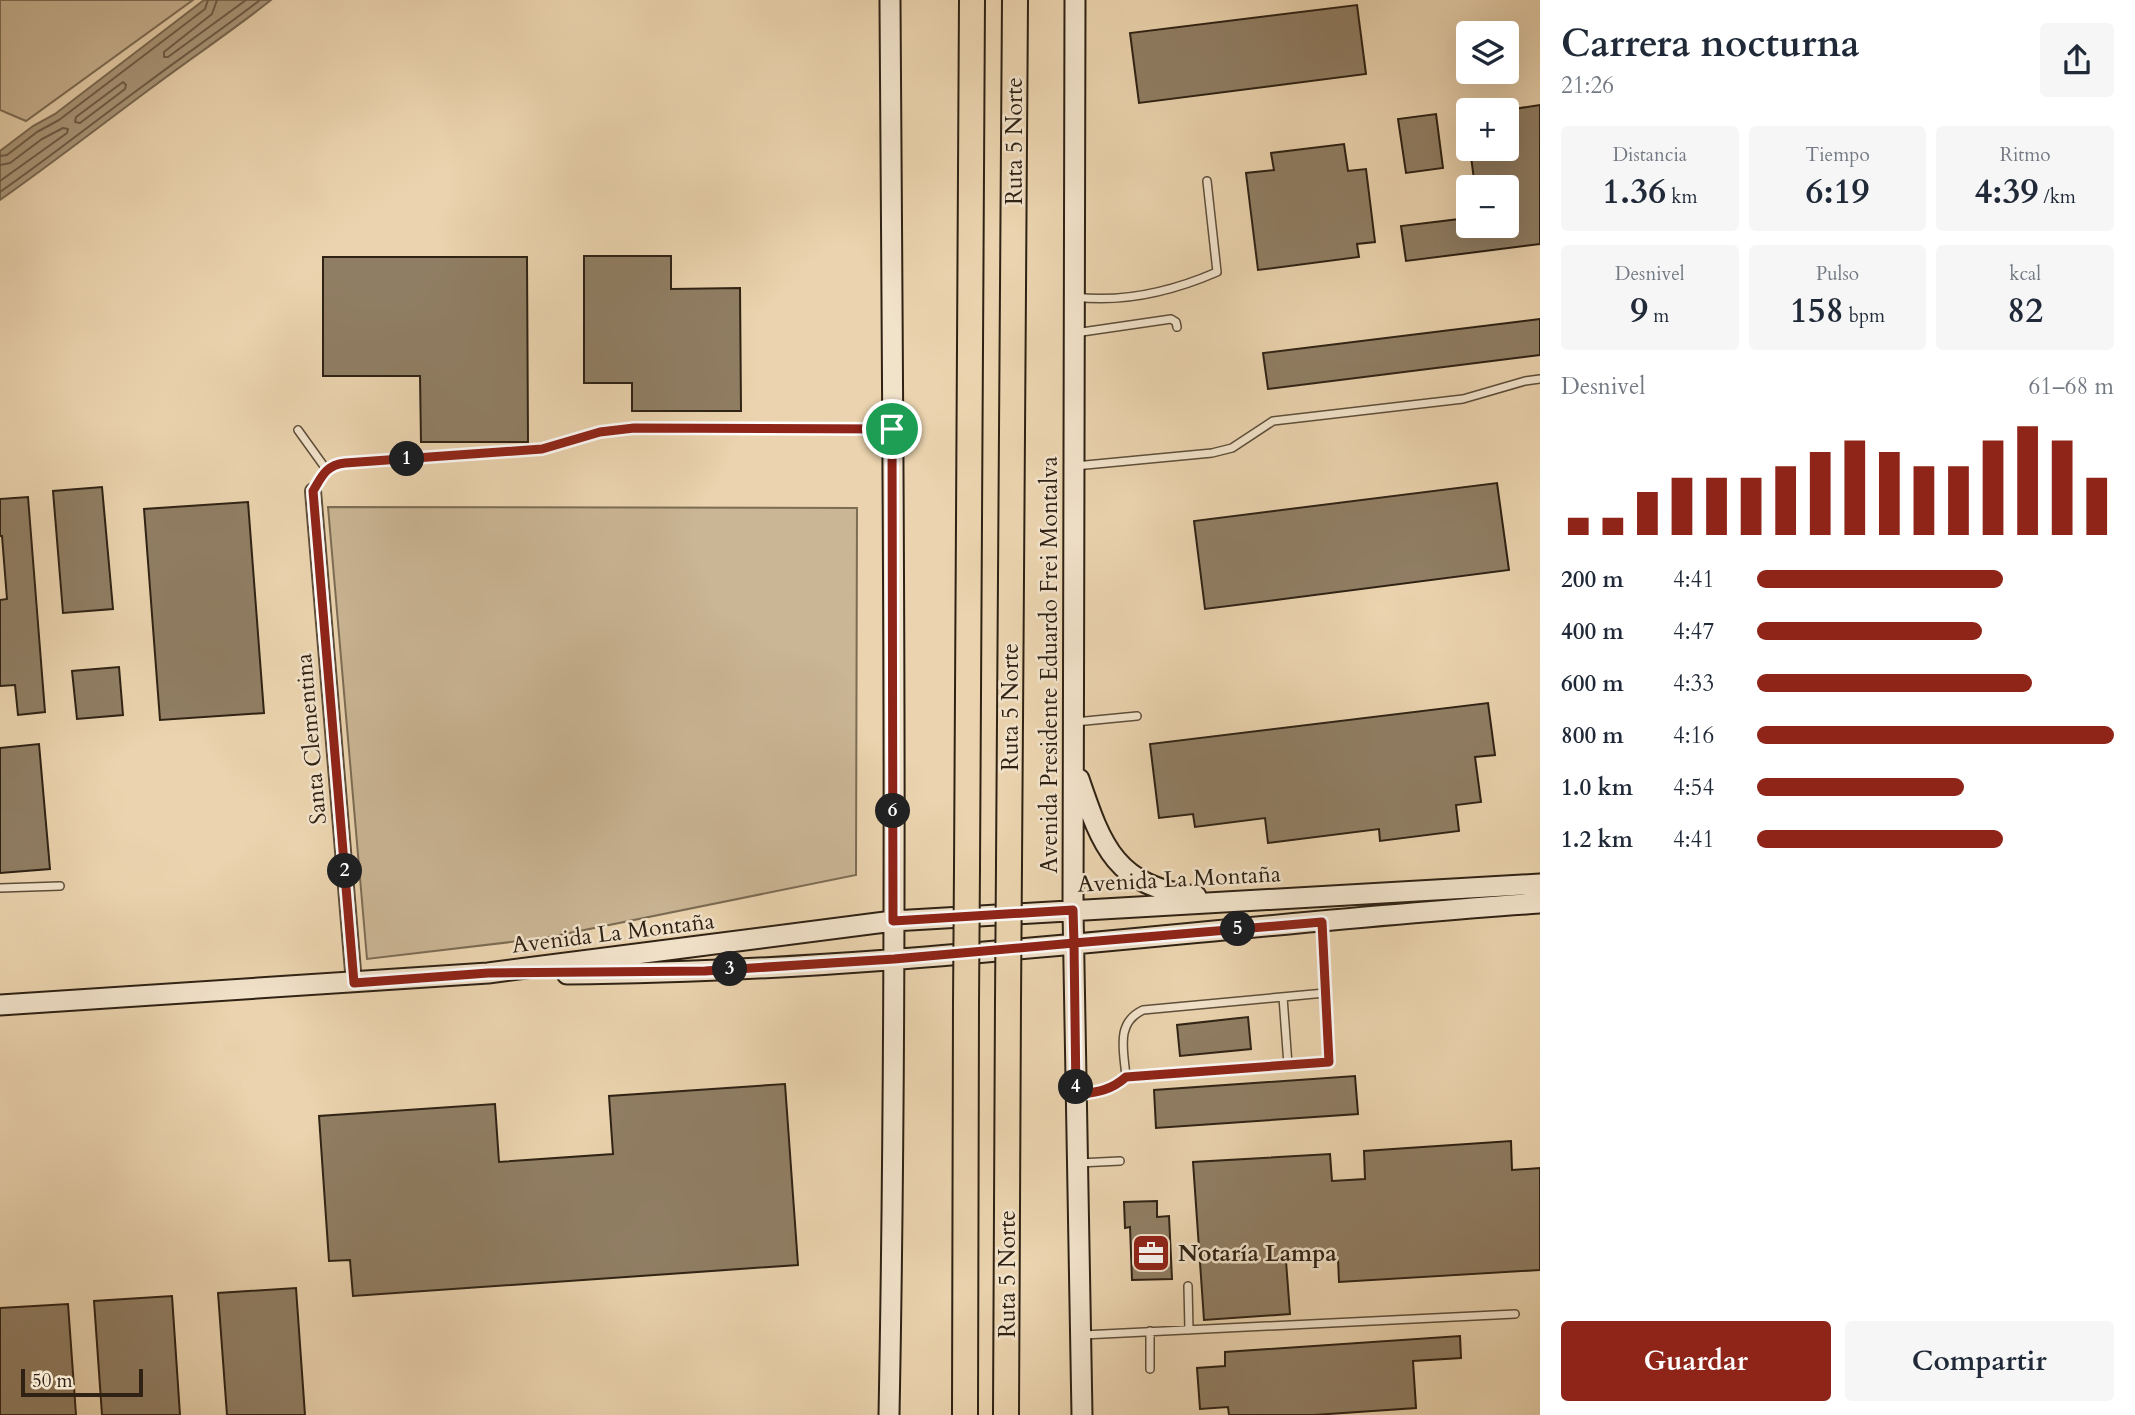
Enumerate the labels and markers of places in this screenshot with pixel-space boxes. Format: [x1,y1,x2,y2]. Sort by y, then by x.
pin [862,399,922,459]
pin: 1 [390,442,424,476]
pin: 6 [876,794,910,828]
pin: 2 [328,854,362,888]
pin: 5 [1220,912,1256,946]
pin: 3 [712,951,748,986]
pin: 4 [1058,1070,1094,1104]
office icon: Notaría Lampa [1130,1232,1172,1274]
place label: Notaría Lampa [1178,1238,1337,1269]

